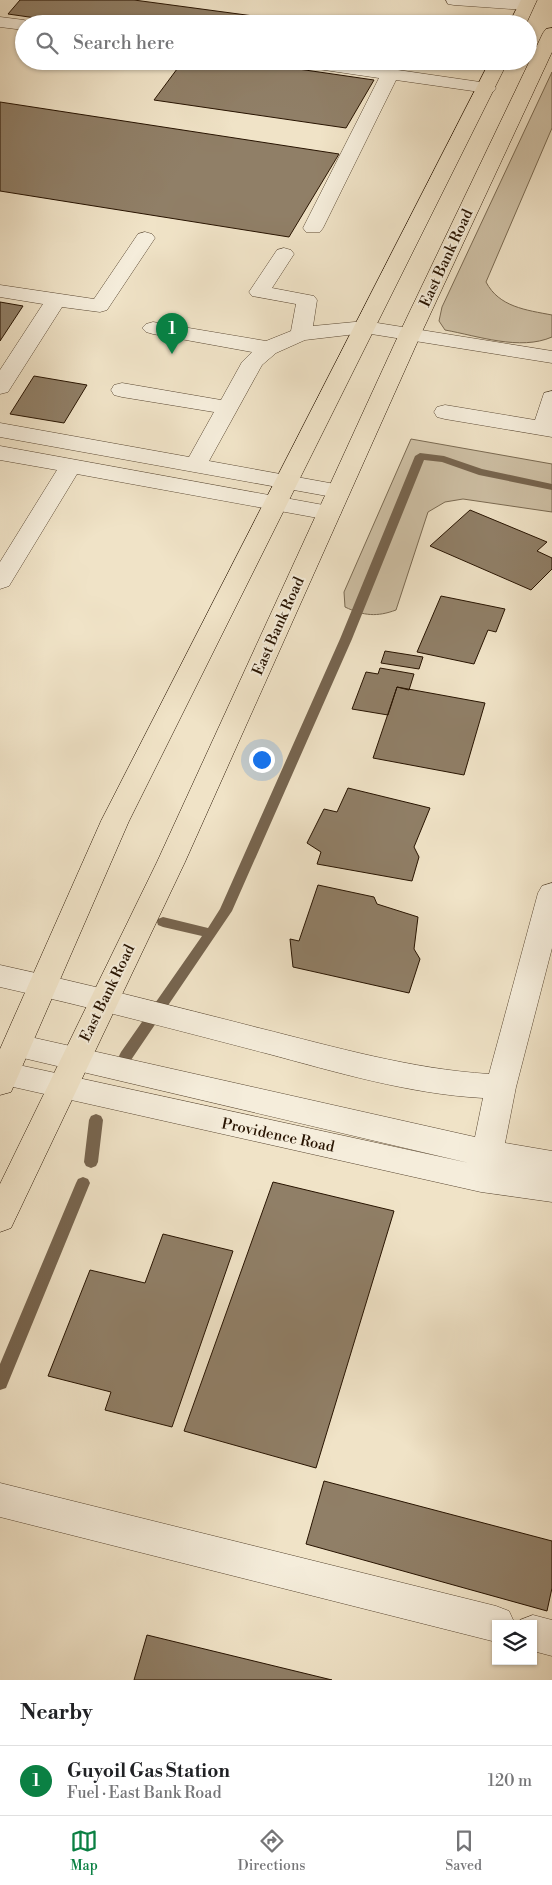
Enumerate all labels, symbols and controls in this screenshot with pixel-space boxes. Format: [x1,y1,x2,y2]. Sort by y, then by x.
search box [15,15,537,70]
icon: search [33,29,61,57]
text: Search here [73,31,174,55]
street label: East Bank Road [415,206,478,310]
pin: 1 [156,313,188,354]
street label: East Bank Road [248,574,309,678]
your location [249,747,275,773]
street label: East Bank Road [76,941,139,1045]
street label: Providence Road [220,1114,337,1157]
map controls [492,1620,537,1665]
button: layers [492,1620,537,1665]
text: Nearby [20,1700,93,1726]
text: Guyoil Gas Station [67,1759,230,1783]
text: 1 [32,1771,40,1791]
text: 120 m [488,1771,532,1791]
text: Fuel · East Bank Road [67,1783,221,1803]
tab: Map [70,1827,98,1875]
tab: Directions [238,1827,305,1875]
tab: Saved [445,1827,482,1875]

